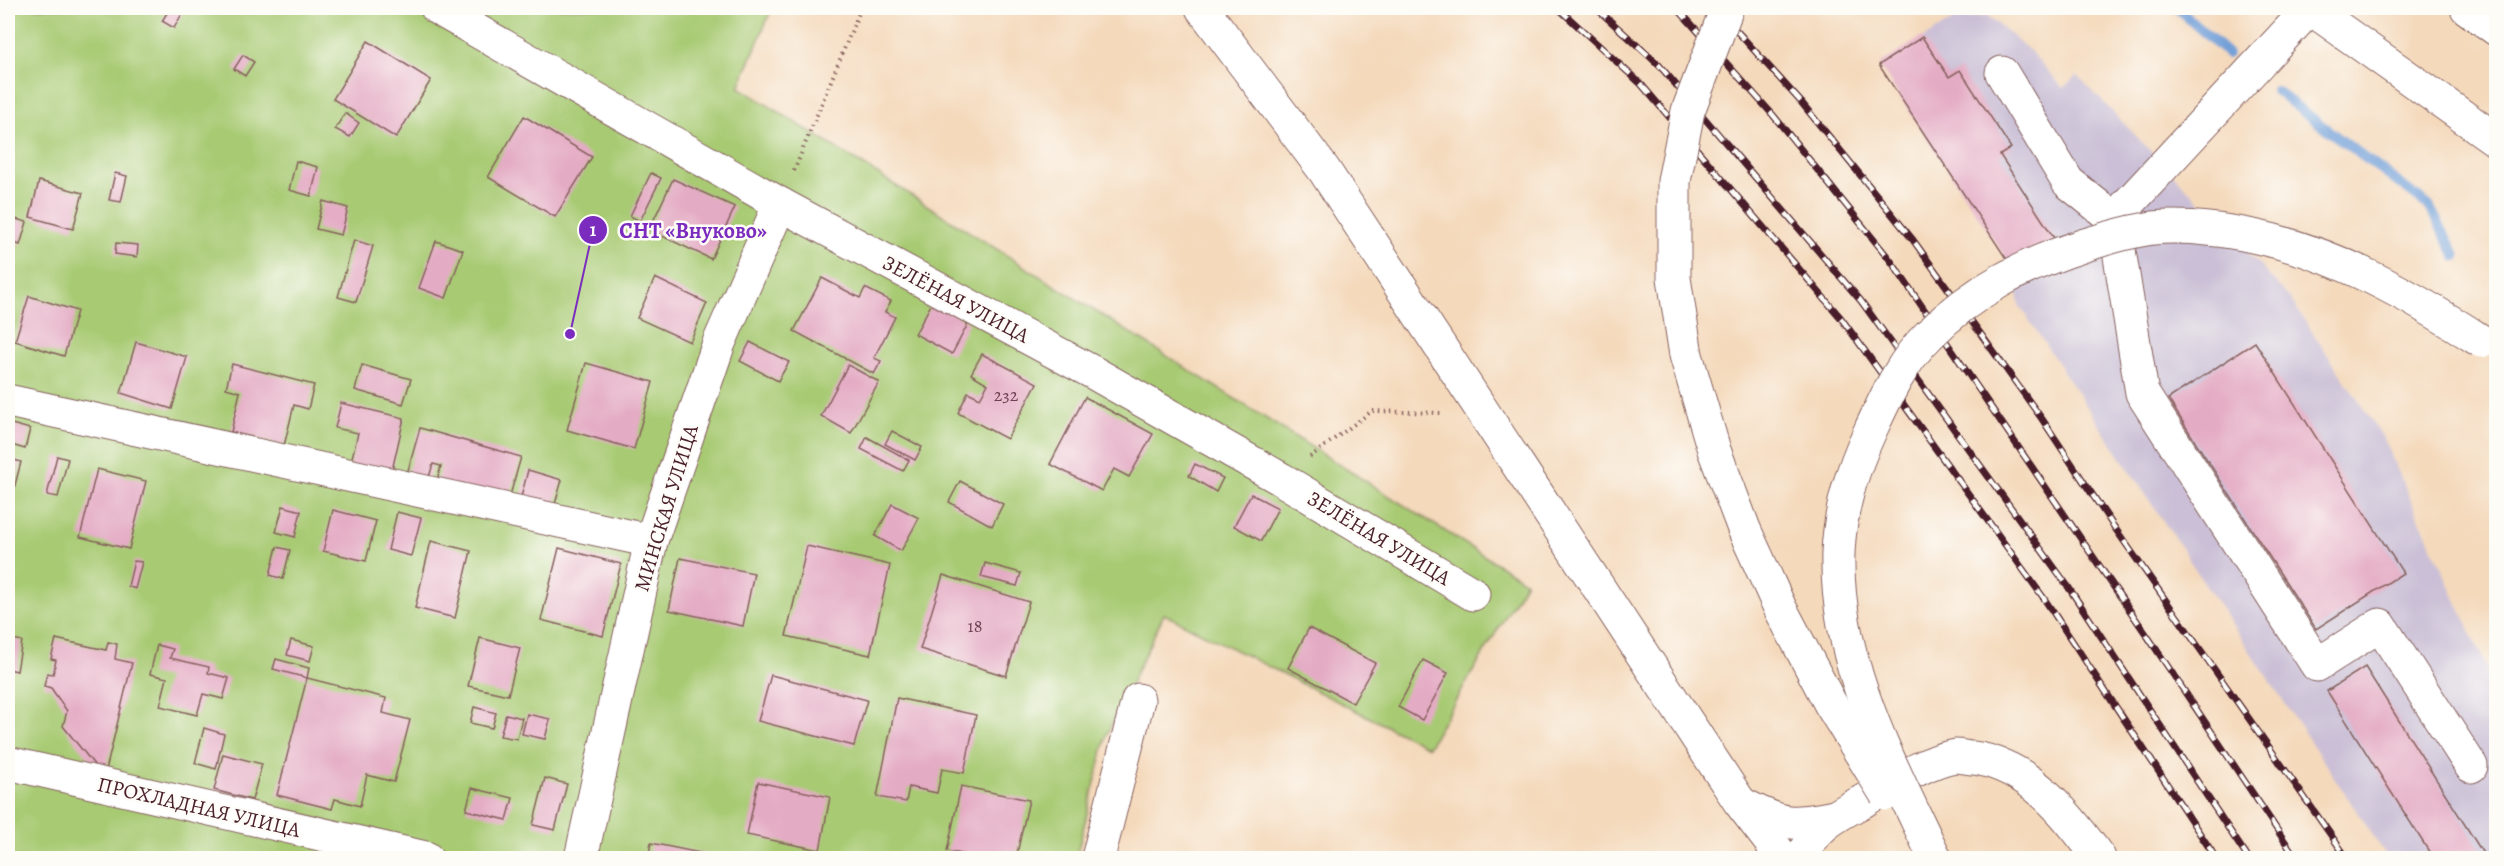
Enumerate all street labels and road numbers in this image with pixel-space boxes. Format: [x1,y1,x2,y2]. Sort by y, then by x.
street label: ЗЕЛЁНАЯ УЛИЦА [878,248,1035,350]
street label: МИНСКАЯ УЛИЦА [627,421,705,595]
street label: ЗЕЛЁНАЯ УЛИЦА [1302,484,1456,592]
street label: ПРОХЛАДНАЯ УЛИЦА [95,770,304,844]

